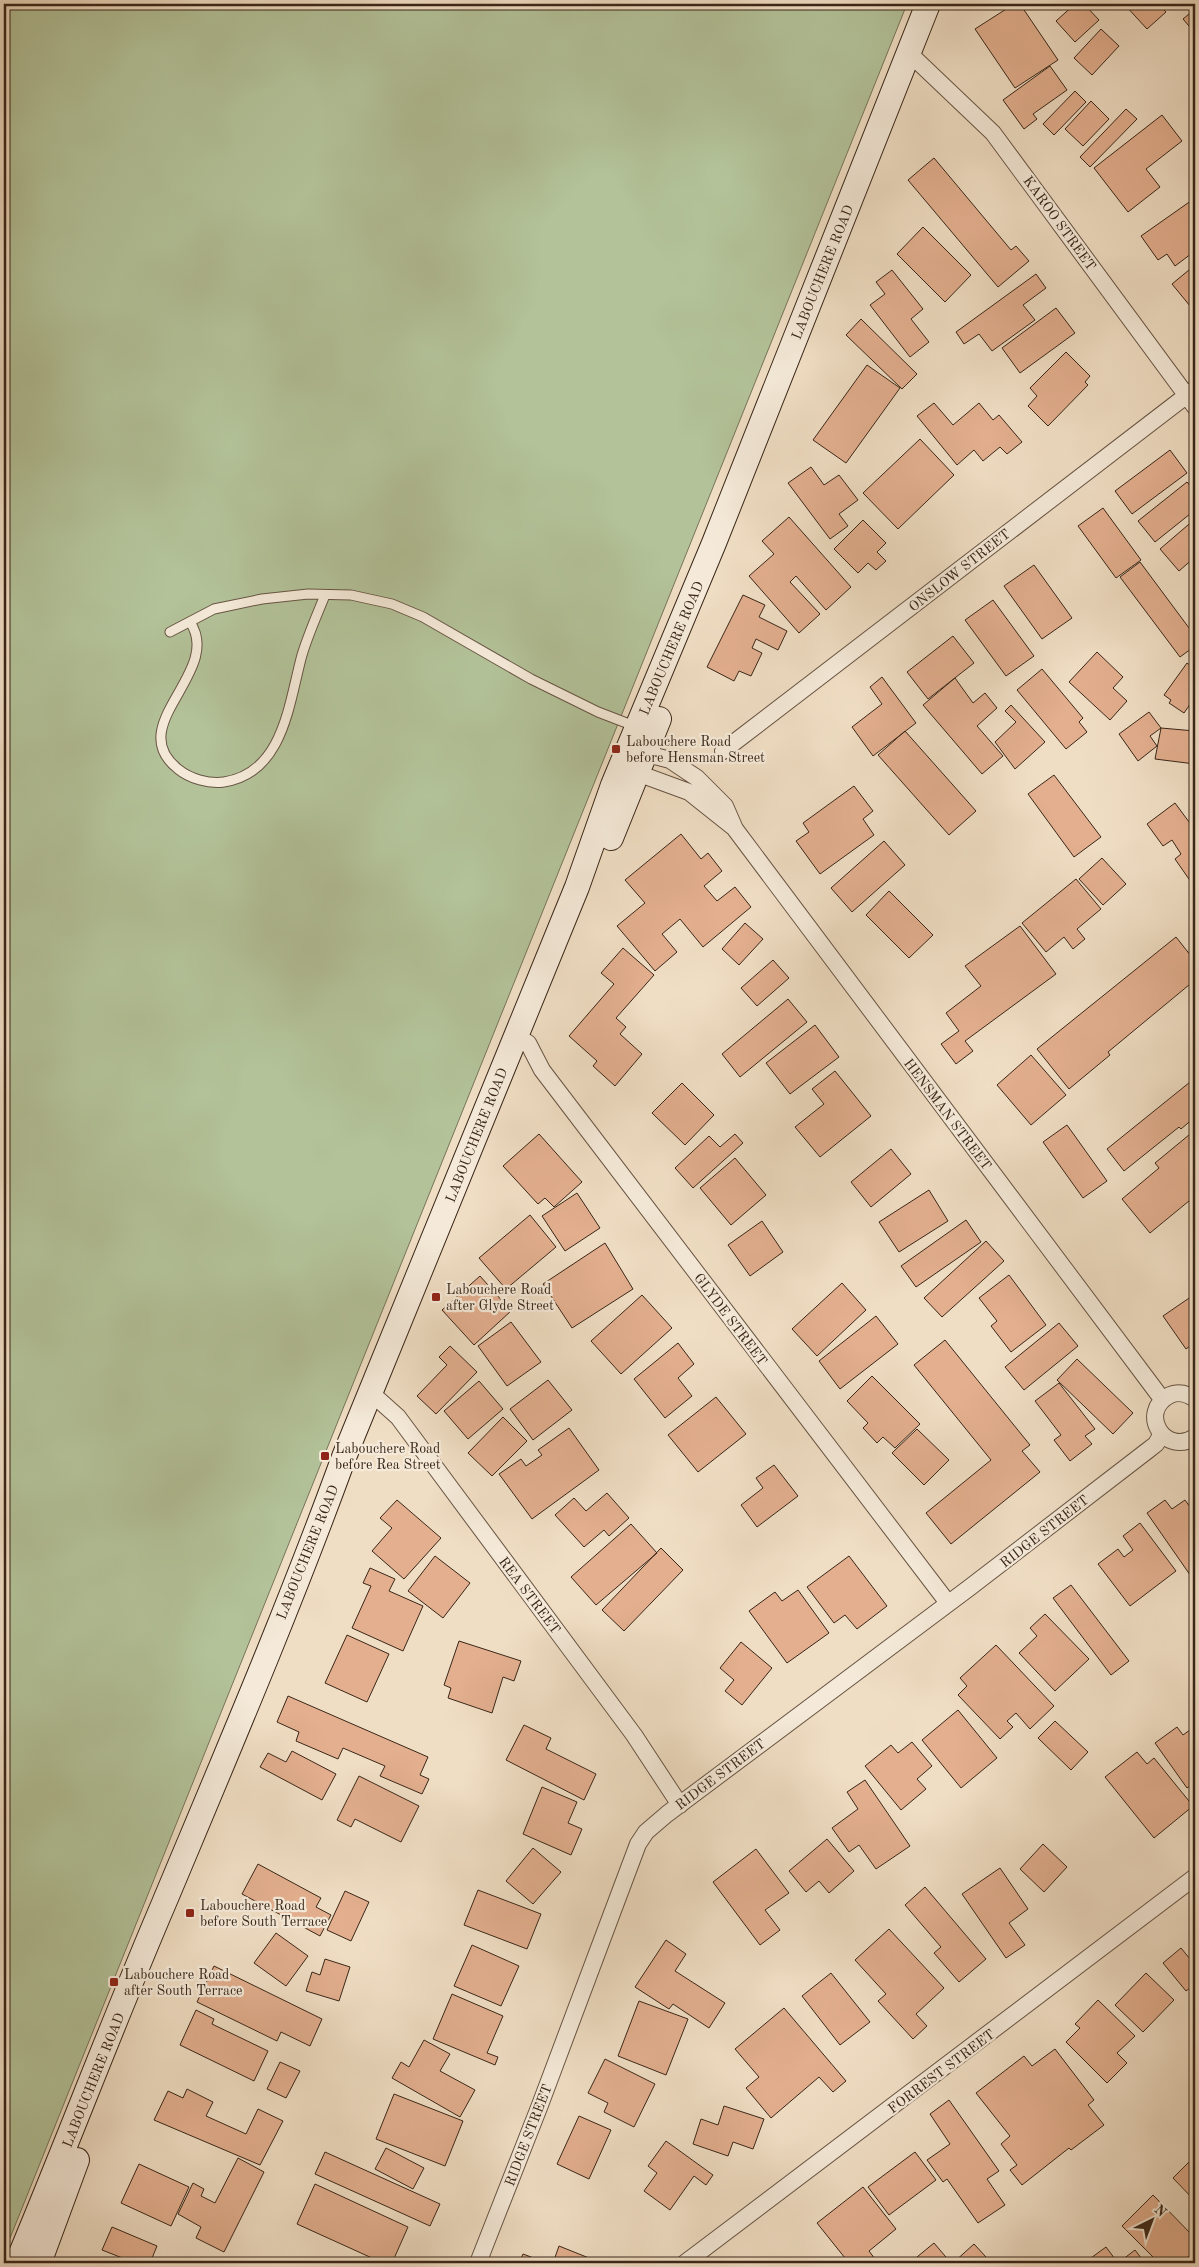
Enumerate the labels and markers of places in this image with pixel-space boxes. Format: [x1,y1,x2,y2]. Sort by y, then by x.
place label: Labouchere Road before Hensman Street [626,735,765,765]
marker: Labouchere Road before Hensman Street [610,743,622,755]
place label: Labouchere Road after Glyde Street [446,1283,554,1313]
marker: Labouchere Road after Glyde Street [430,1291,442,1303]
place label: Labouchere Road before Rea Street [335,1442,441,1472]
marker: Labouchere Road before Rea Street [319,1450,331,1462]
place label: Labouchere Road before South Terrace [200,1899,327,1929]
marker: Labouchere Road before South Terrace [184,1907,196,1919]
place label: Labouchere Road after South Terrace [124,1968,243,1998]
marker: Labouchere Road after South Terrace [108,1976,120,1988]

